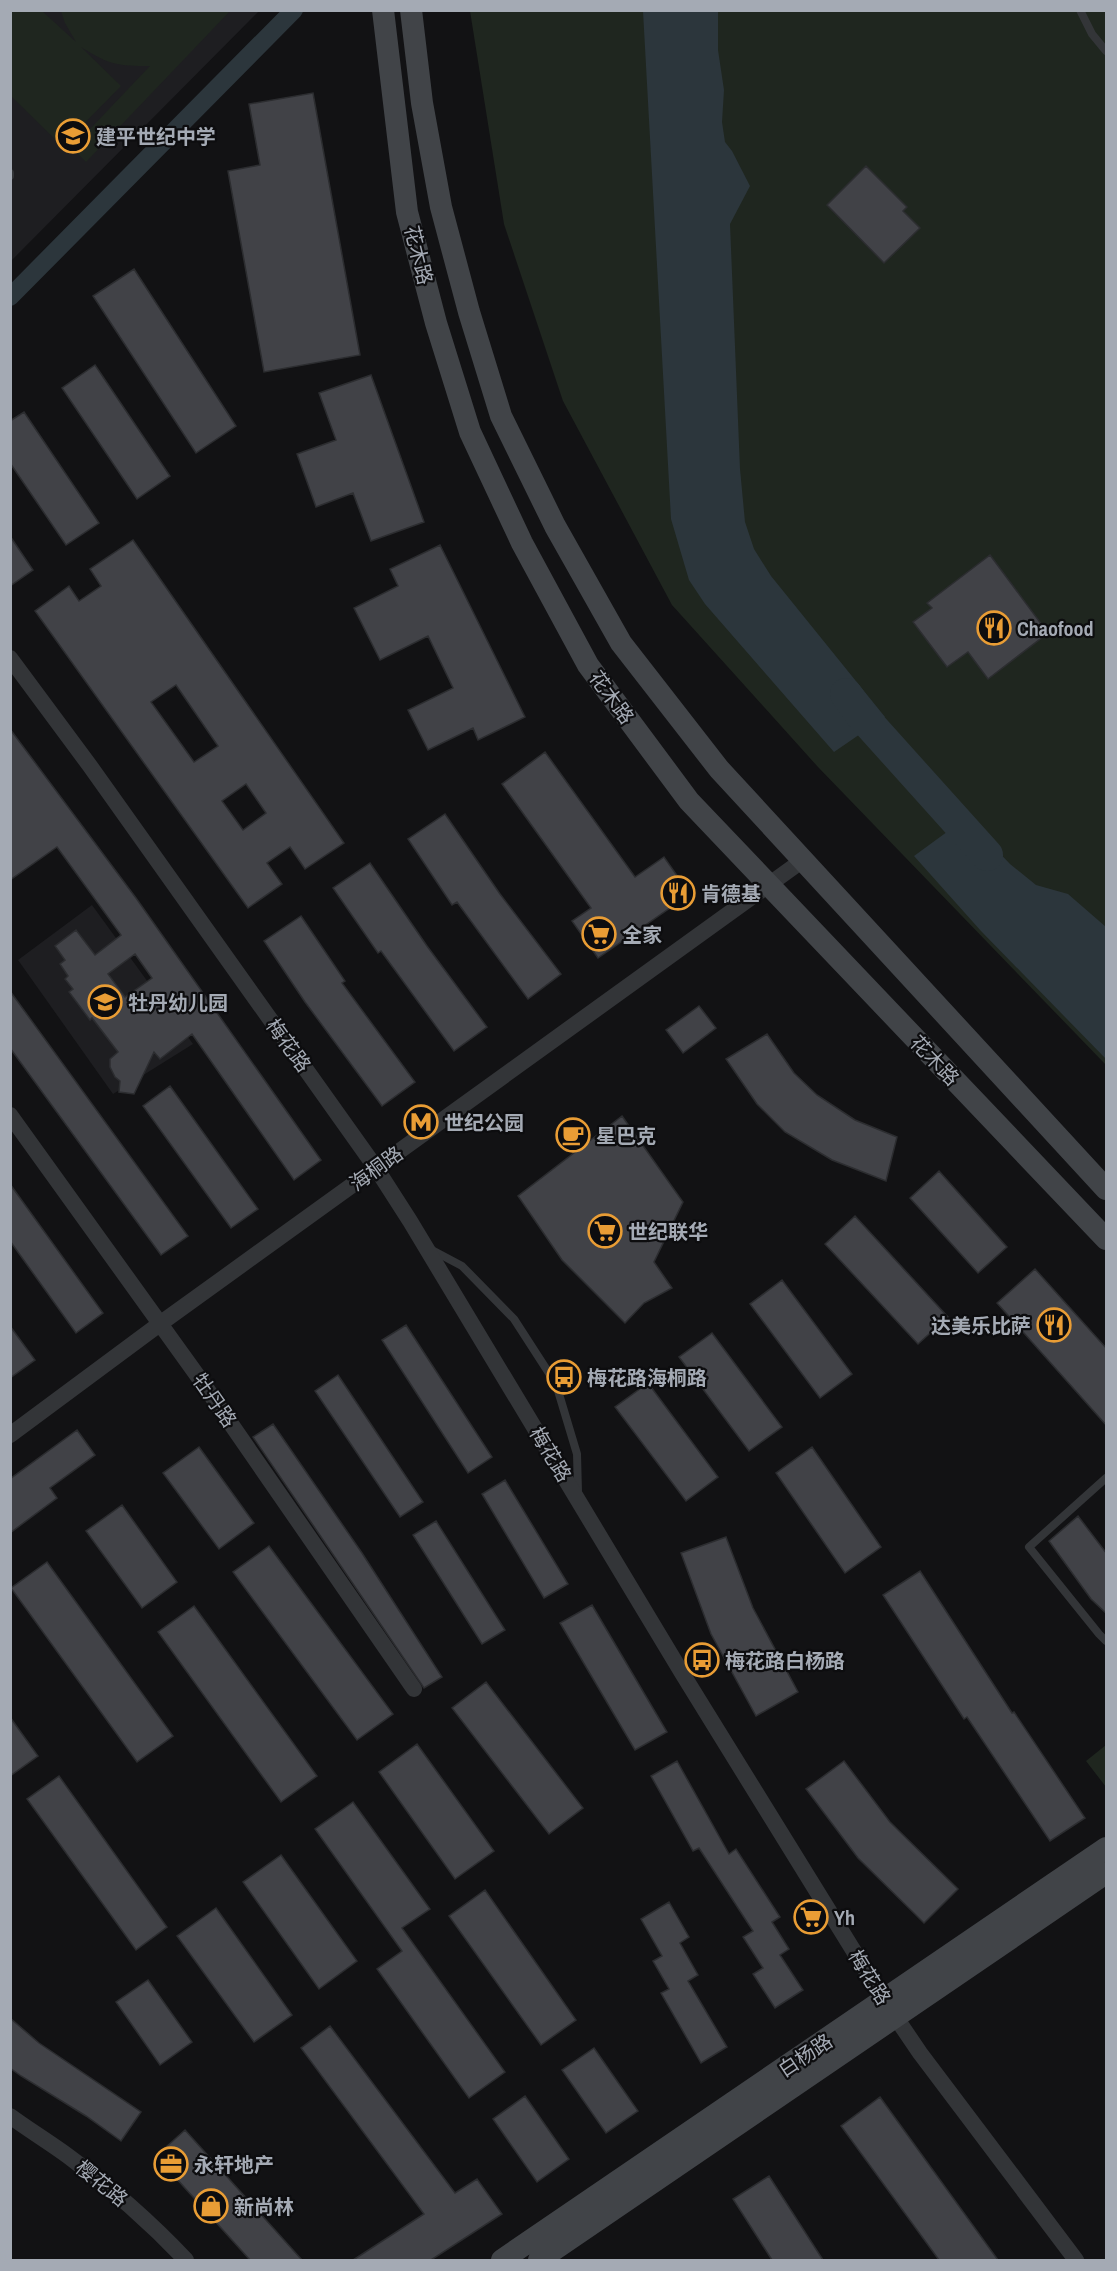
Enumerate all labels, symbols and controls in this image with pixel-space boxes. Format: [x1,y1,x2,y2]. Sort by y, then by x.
school or university icon: 建平世纪中学 [55,118,91,154]
place label: 建平世纪中学 [96,123,216,150]
street label: 花木路 [399,223,439,287]
restaurant icon: Chaofood [976,610,1012,646]
place label: Chaofood [1017,615,1094,642]
street label: 花木路 [583,665,641,729]
restaurant icon: 肯德基 [660,875,696,911]
place label: 肯德基 [701,880,761,907]
supermarket icon: 全家 [581,916,617,952]
place label: 全家 [622,921,662,948]
school or university icon: 牡丹幼儿园 [87,984,123,1020]
place label: 牡丹幼儿园 [128,989,228,1016]
street label: 梅花路 [260,1013,318,1077]
street label: 花木路 [904,1029,966,1091]
metro station icon: 世纪公园 [403,1104,439,1140]
place label: 世纪公园 [444,1109,524,1136]
cafe icon: 星巴克 [555,1117,591,1153]
place label: 星巴克 [596,1122,656,1149]
street label: 海桐路 [344,1139,408,1197]
supermarket icon: 世纪联华 [587,1213,623,1249]
place label: 世纪联华 [628,1218,708,1245]
restaurant icon: 达美乐比萨 [1036,1307,1072,1343]
place label: 达美乐比萨 [931,1312,1031,1339]
bus stop icon: 梅花路海桐路 [546,1359,582,1395]
place label: 梅花路海桐路 [587,1364,707,1391]
street label: 牡丹路 [187,1368,243,1432]
street label: 梅花路 [524,1421,578,1487]
bus stop icon: 梅花路白杨路 [684,1642,720,1678]
place label: 梅花路白杨路 [725,1647,845,1674]
supermarket icon: Yh [793,1899,829,1935]
place label: Yh [834,1904,855,1931]
street label: 梅花路 [843,1944,897,2010]
street label: 白杨路 [773,2027,837,2083]
office icon: 永轩地产 [153,2146,189,2182]
place label: 永轩地产 [194,2151,274,2178]
street label: 樱花路 [70,2154,134,2212]
shop icon: 新尚林 [193,2188,229,2224]
place label: 新尚林 [234,2193,294,2220]

